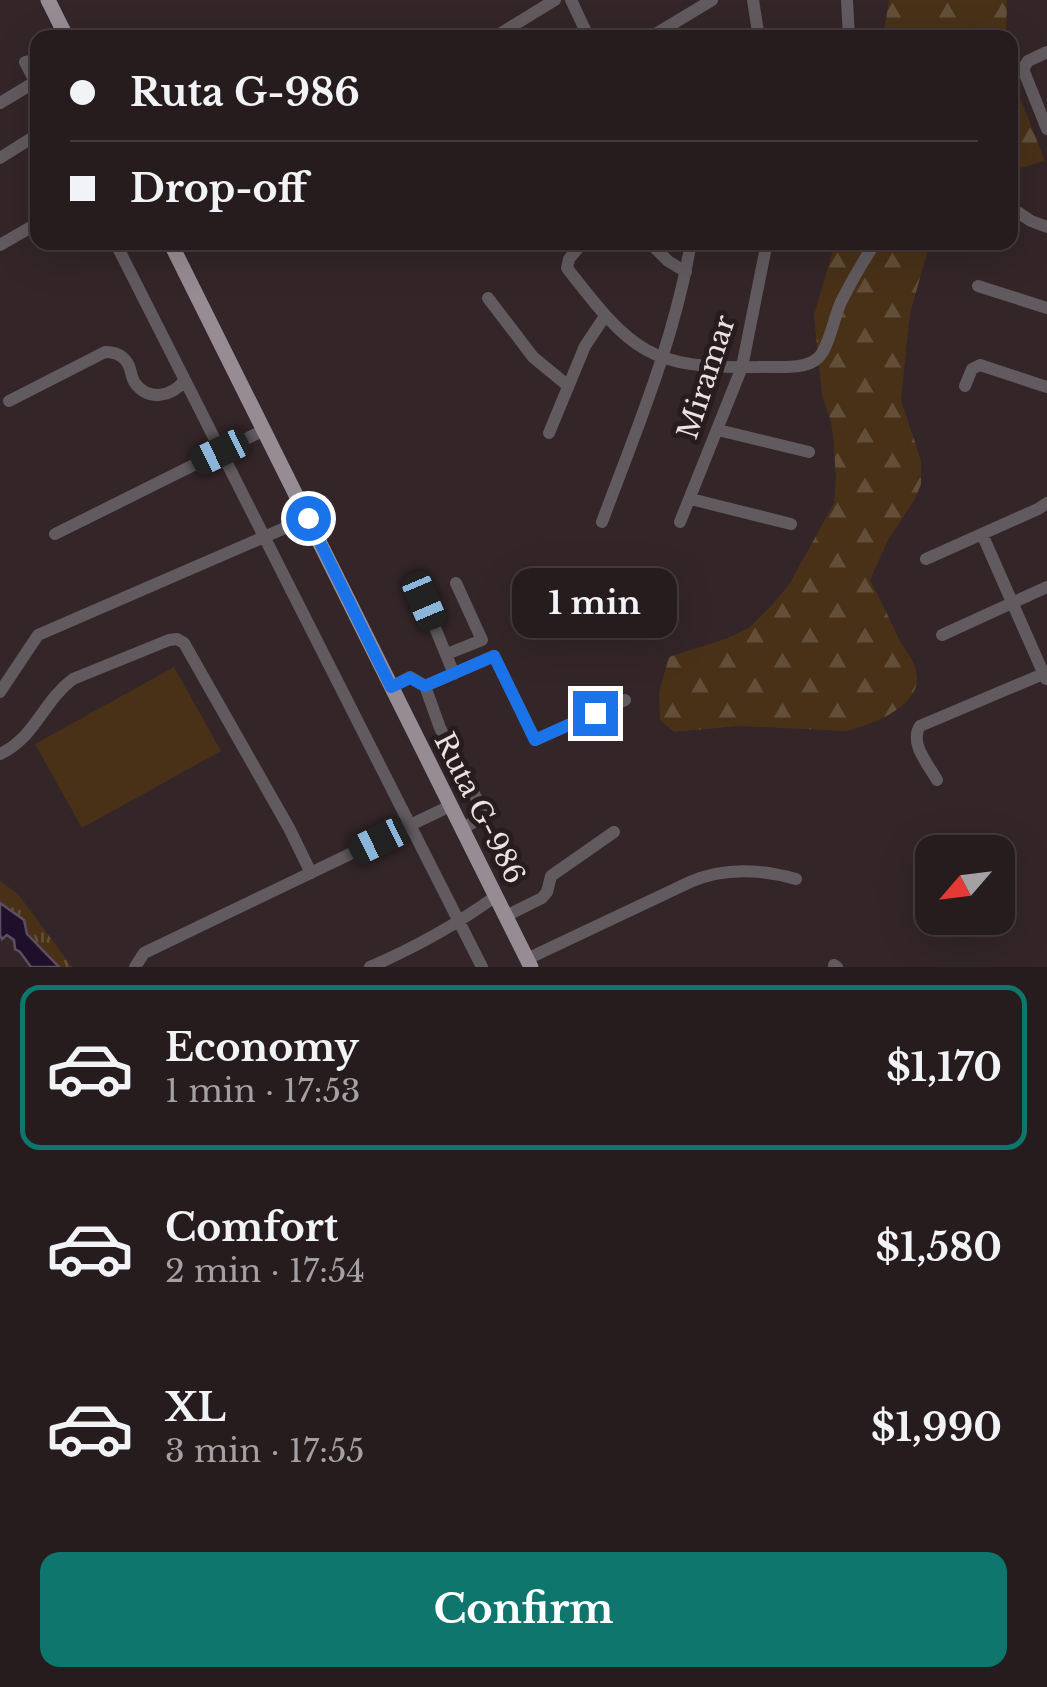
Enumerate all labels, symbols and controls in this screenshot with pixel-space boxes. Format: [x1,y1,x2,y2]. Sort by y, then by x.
text: Ruta G-986 [130,69,360,116]
text: Drop-off [130,165,307,212]
street label: Miramar [670,310,743,443]
car [186,425,254,479]
route start [286,496,331,541]
car [398,568,450,634]
callout: 1 min [512,568,678,638]
text: 1 min [548,583,641,623]
route end [573,691,618,736]
street label: Ruta G-986 [427,727,533,890]
car [344,814,412,868]
north arrow [915,835,1015,935]
map controls [915,835,1015,935]
icon: car [45,1023,135,1113]
text: Economy [165,1024,359,1071]
text: $1,170 [886,1044,1002,1091]
text: 1 min · 17:53 [165,1071,361,1111]
icon: car [45,1203,135,1293]
text: Comfort [165,1204,338,1251]
text: $1,580 [876,1224,1002,1271]
text: 2 min · 17:54 [165,1251,365,1291]
icon: car [45,1383,135,1473]
text: XL [165,1384,226,1431]
text: $1,990 [871,1404,1002,1451]
text: 3 min · 17:55 [165,1431,365,1471]
button: Confirm [40,1552,1007,1667]

